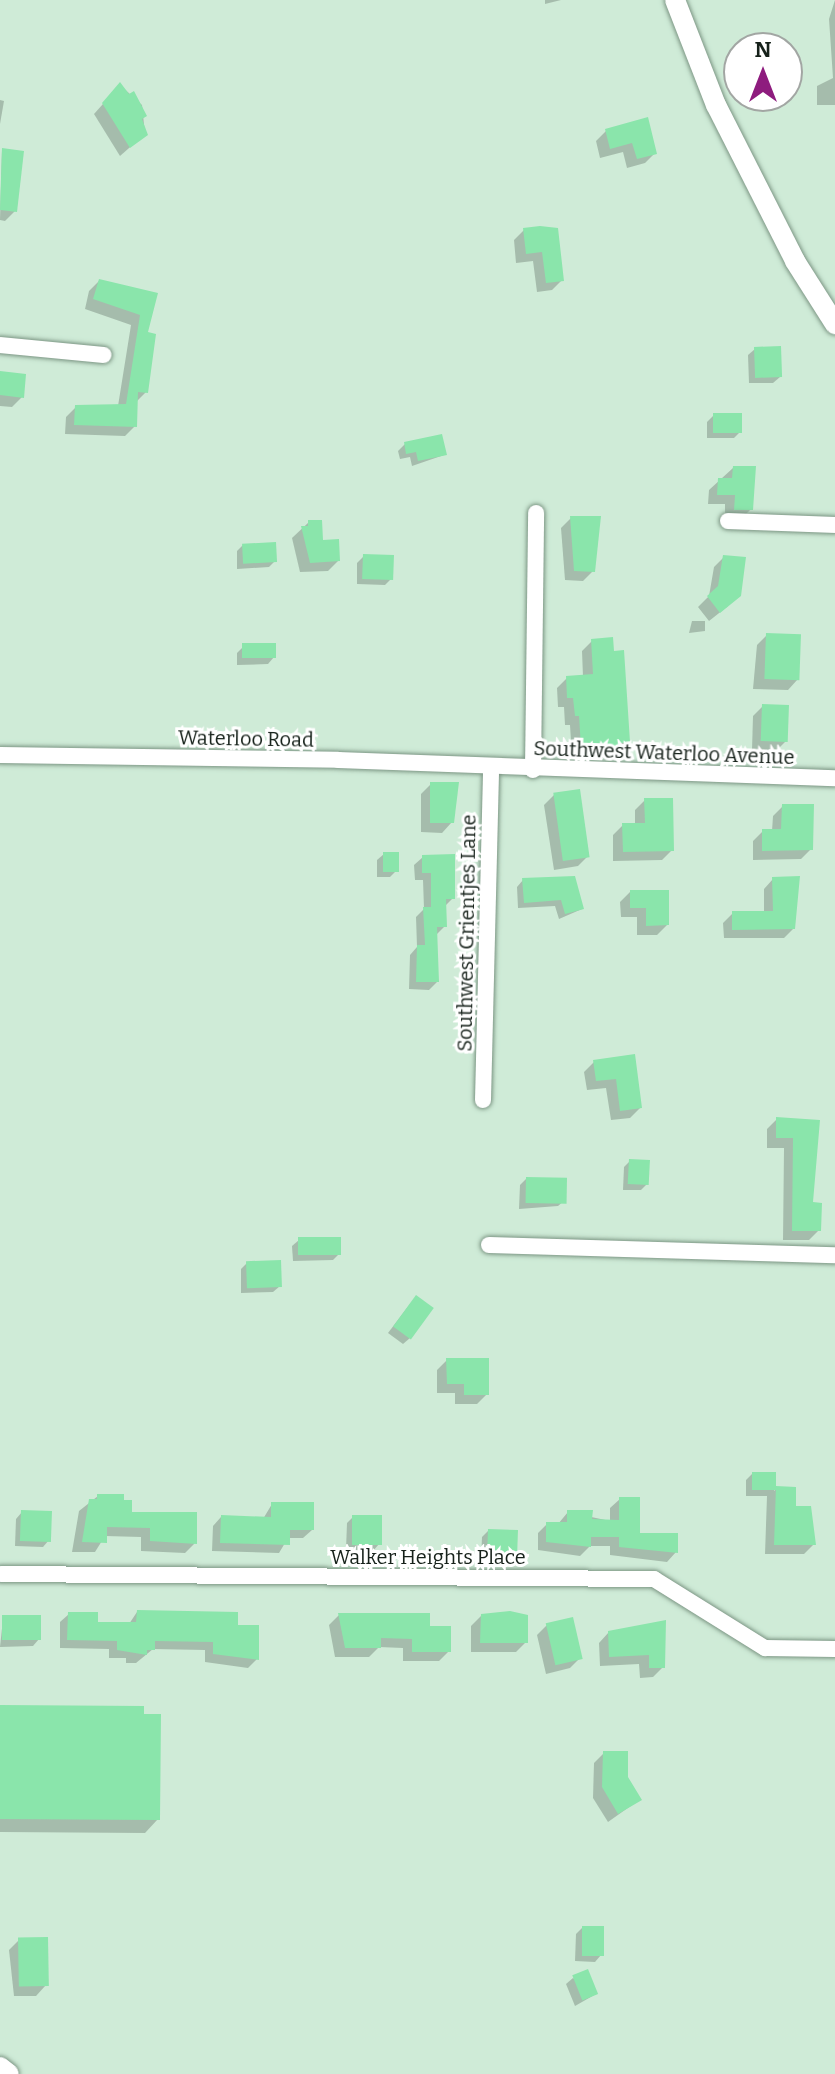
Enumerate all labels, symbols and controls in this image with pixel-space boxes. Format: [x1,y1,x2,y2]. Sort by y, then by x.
north arrow [723,32,803,112]
text: N [755,36,771,63]
street label: Waterloo Road [178,726,314,752]
street label: Southwest Waterloo Avenue [533,736,795,770]
street label: Southwest Grientjes Lane [453,814,481,1052]
street label: Walker Heights Place [330,1545,526,1569]

